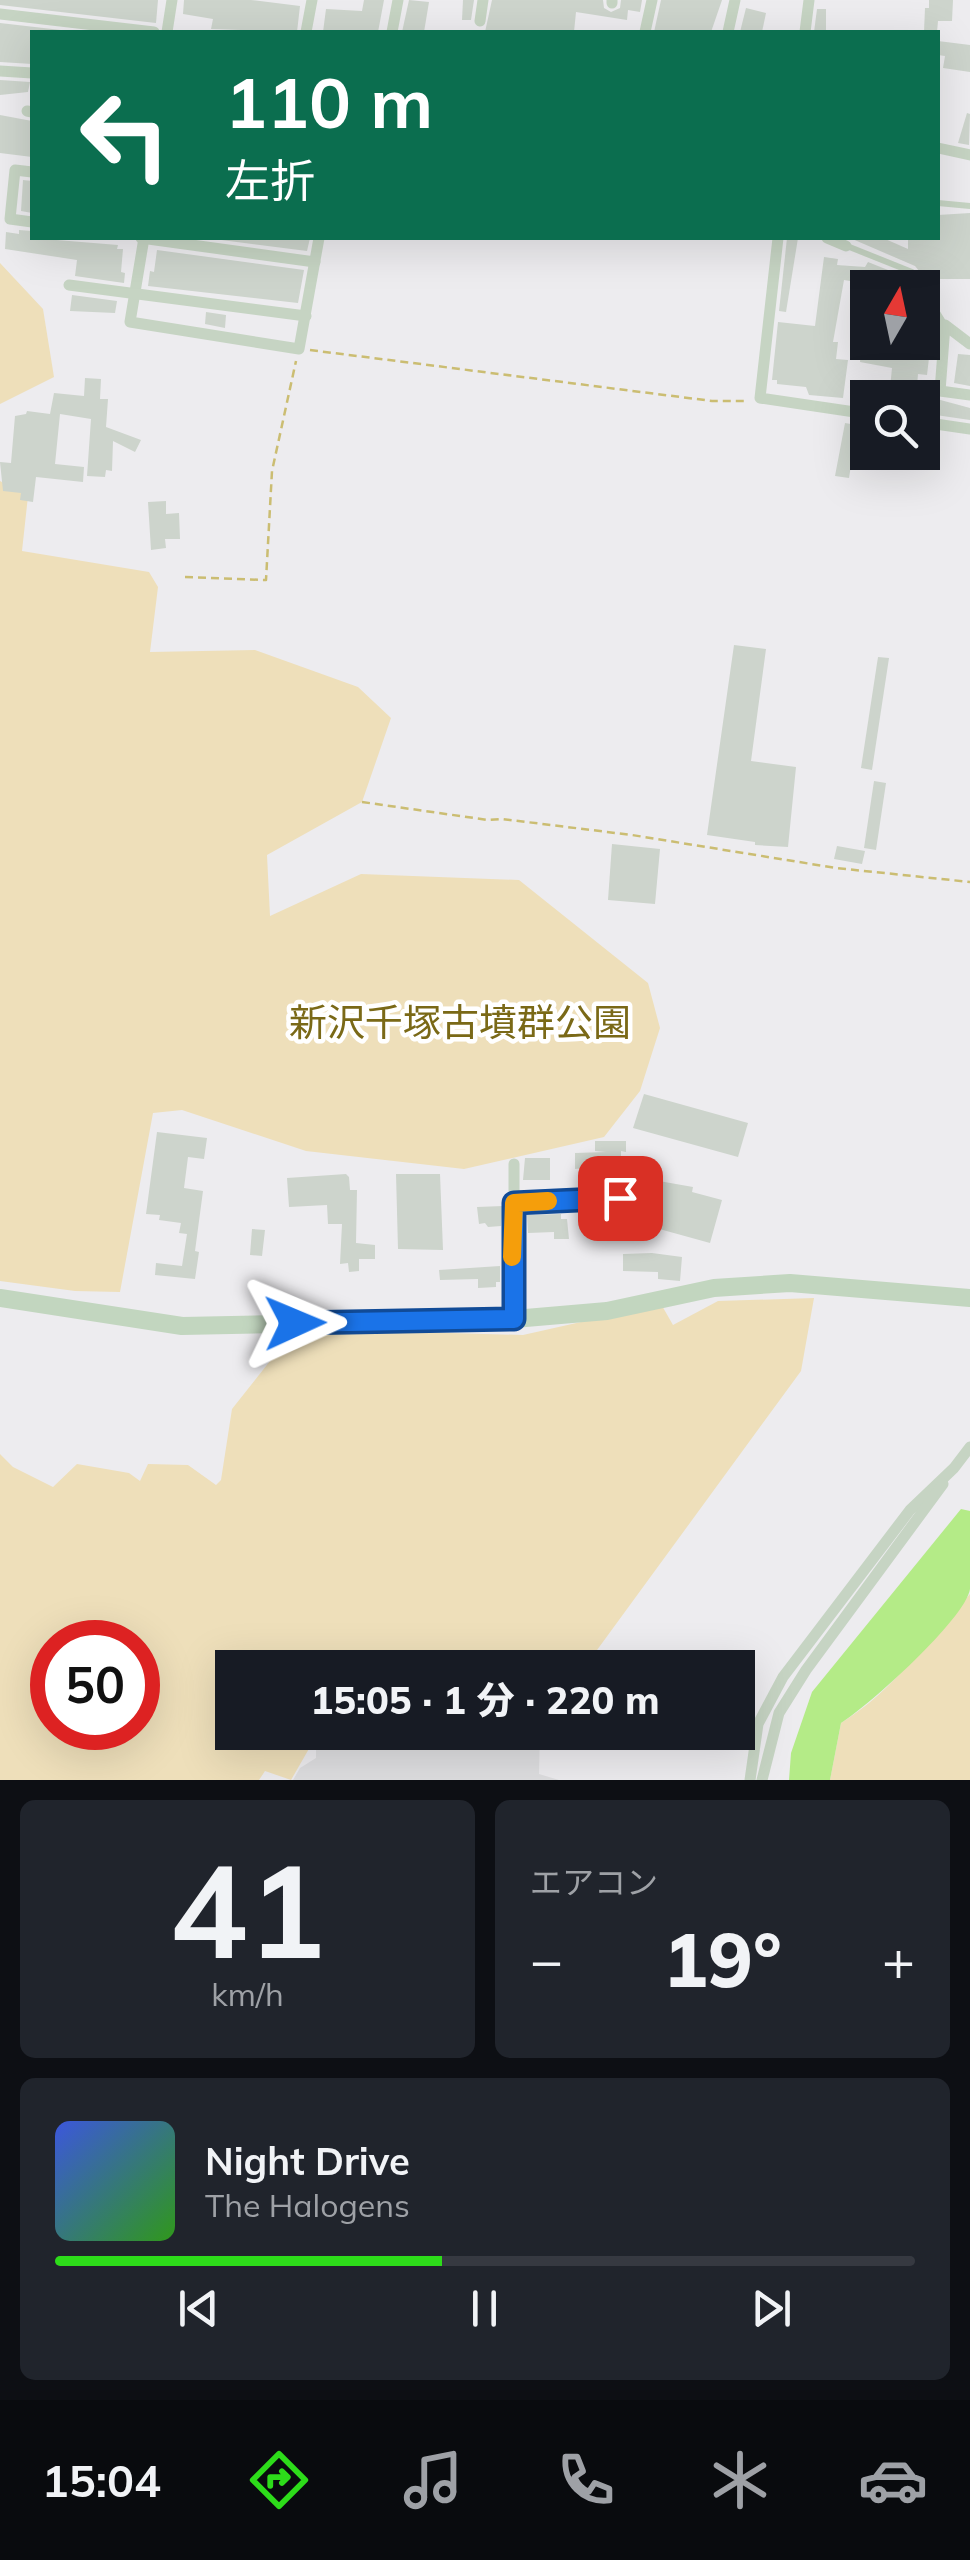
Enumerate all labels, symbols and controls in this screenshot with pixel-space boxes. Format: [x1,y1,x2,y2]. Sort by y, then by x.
text: 110 m [225,58,433,146]
icon: left [60,70,190,200]
text: 左折 [225,152,315,208]
north arrow [850,270,940,360]
map controls [850,270,940,470]
button: search [850,380,940,470]
park label: 新沢千塚古墳群公園 [289,998,631,1046]
pin [578,1156,663,1241]
icon: arrive [593,1171,648,1226]
position arrow [243,1271,347,1375]
speed limit sign: 50 [30,1620,160,1750]
text: 15:05 · 1 分 · 220 m [310,1676,660,1724]
text: 41 [169,1827,326,1991]
text: エアコン [530,1862,658,1902]
text: 19° [663,1912,782,2006]
text: − [530,1925,563,1994]
text: + [882,1925,915,1994]
text: km/h [211,1974,284,2014]
text: Night Drive [205,2137,410,2185]
text: The Halogens [205,2185,410,2225]
icon: previous [171,2281,226,2336]
icon: pause [457,2281,512,2336]
icon: next [744,2281,799,2336]
icon: directions [244,2445,314,2515]
icon: music [398,2445,468,2515]
icon: phone [551,2445,621,2515]
icon: climate [705,2445,775,2515]
icon: car [858,2445,928,2515]
text: 15:04 [42,2452,161,2508]

